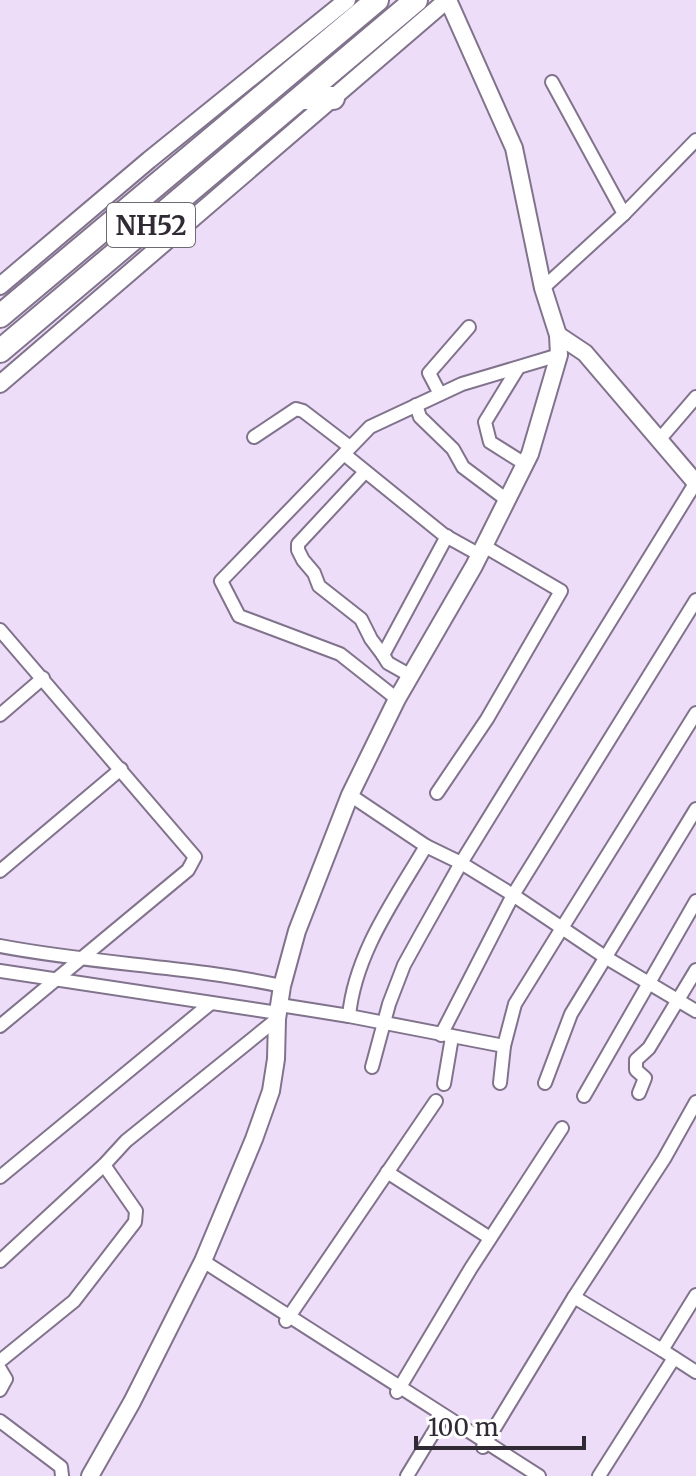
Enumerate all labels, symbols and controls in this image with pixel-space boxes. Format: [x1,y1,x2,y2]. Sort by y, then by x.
road number: NH52 [107,203,195,247]
scale bar [416,1400,584,1450]
text: 100 m [428,1412,499,1443]

